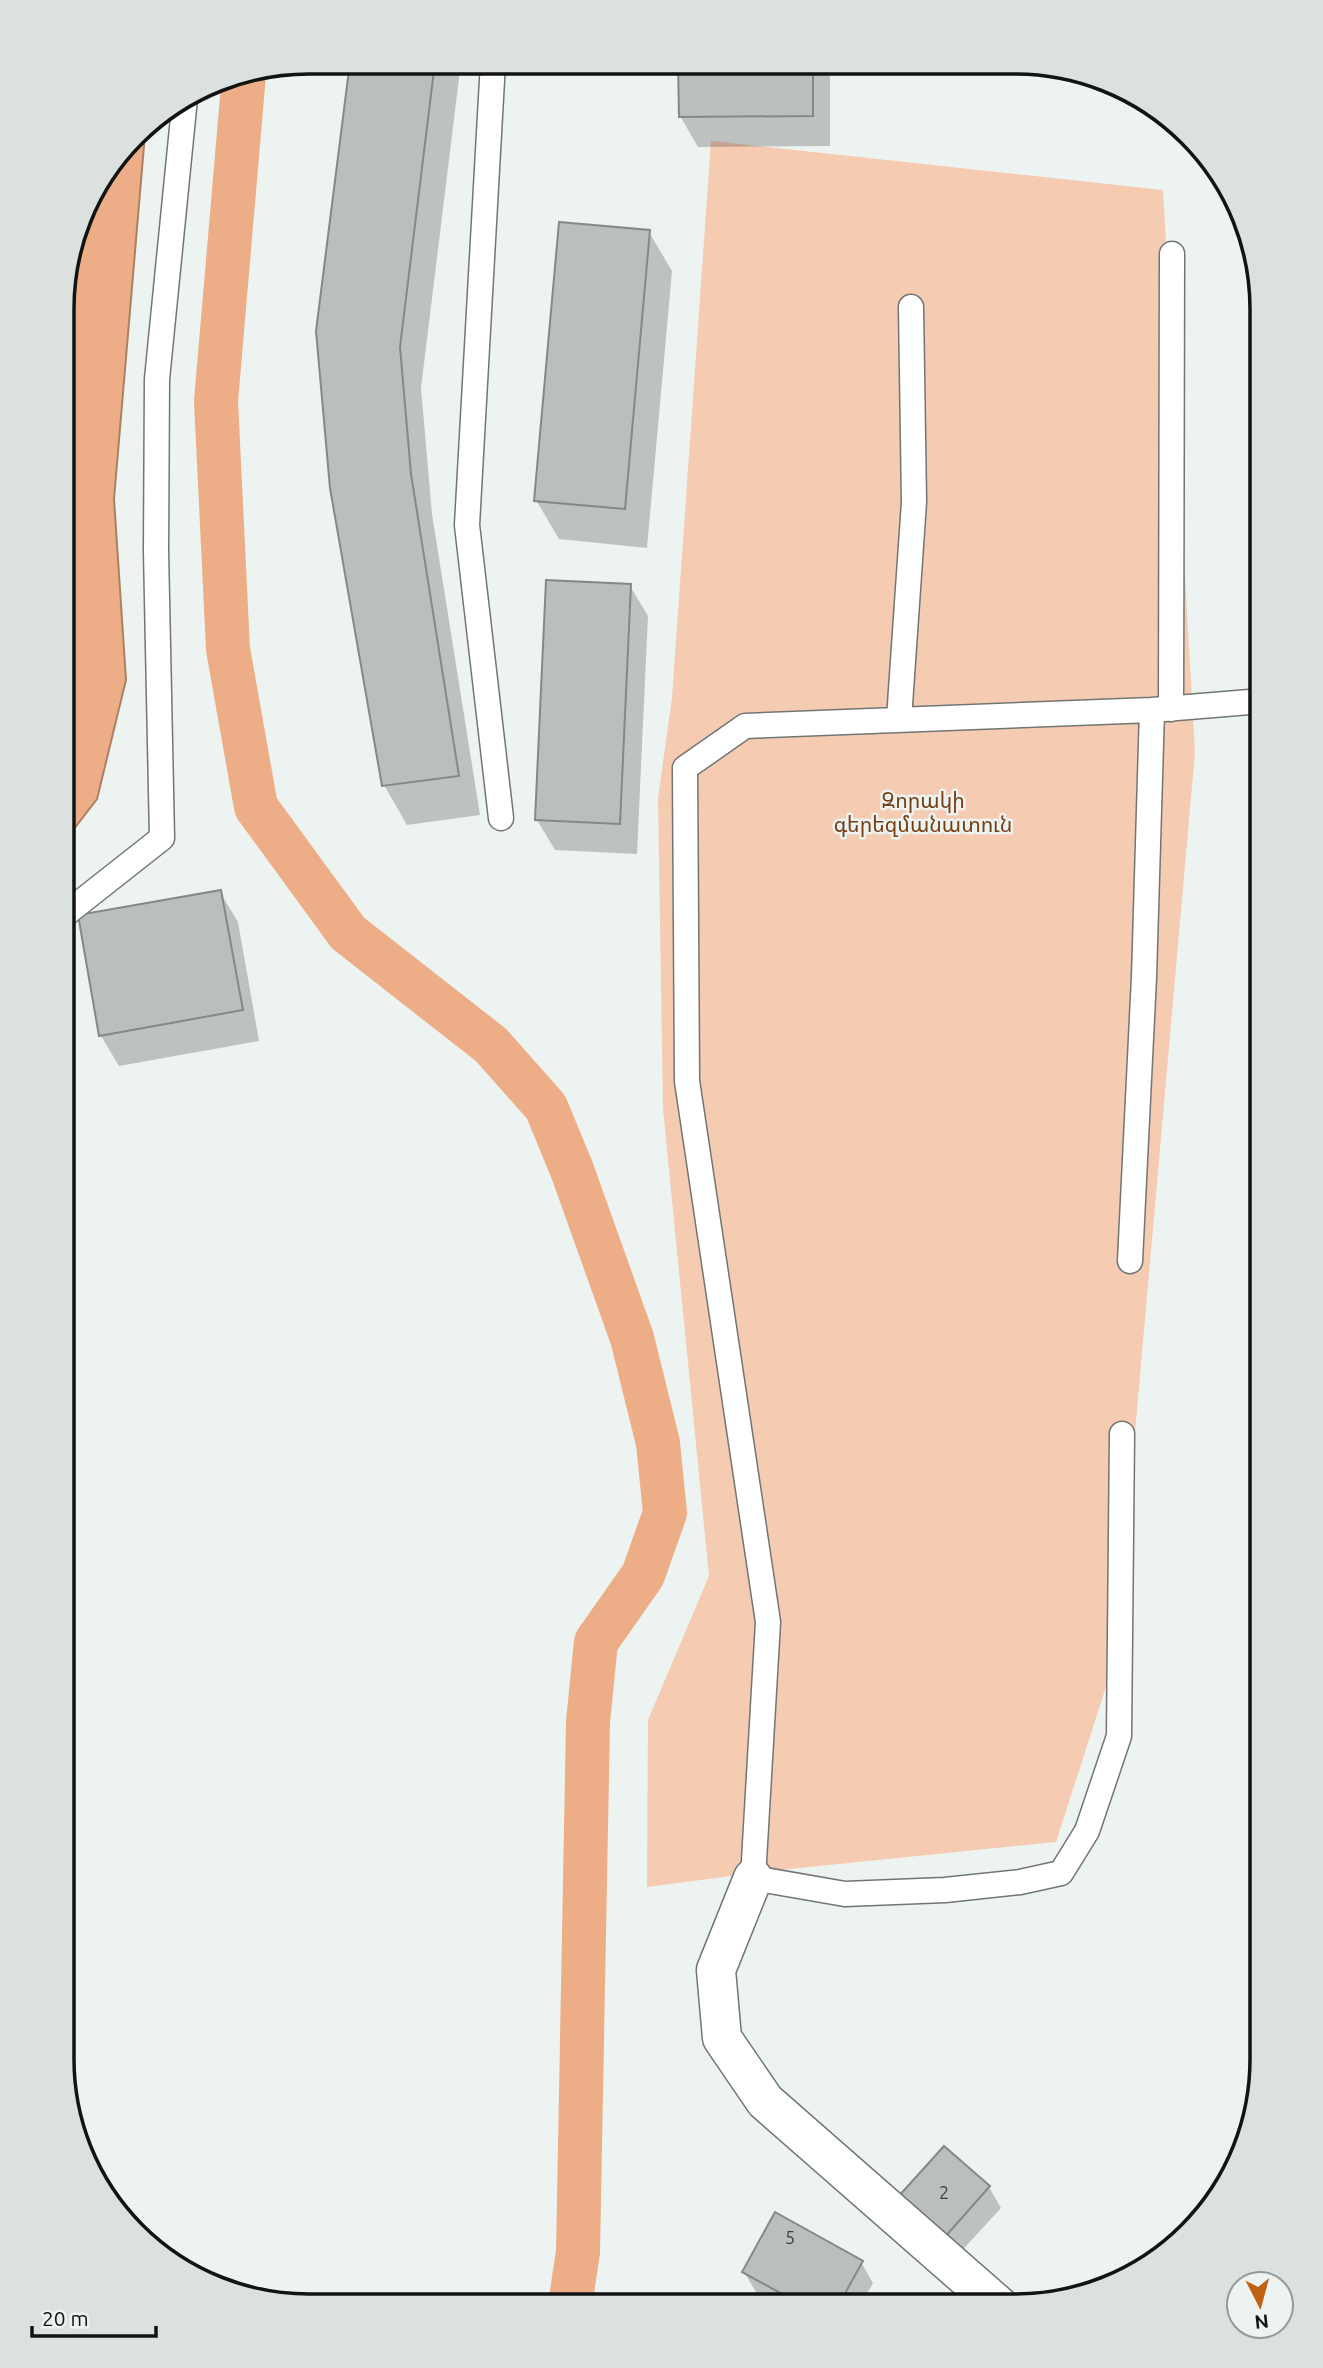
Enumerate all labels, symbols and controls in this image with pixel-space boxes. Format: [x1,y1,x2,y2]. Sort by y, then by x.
park label: Զորակի գերեզմանատուն [834,788,1012,837]
house number: 2 [939,2182,949,2202]
house number: 5 [785,2227,795,2247]
north arrow [1225,2270,1295,2340]
scale bar [32,2294,156,2338]
text: 20 m [42,2306,89,2330]
text: N [1254,2310,1270,2334]

